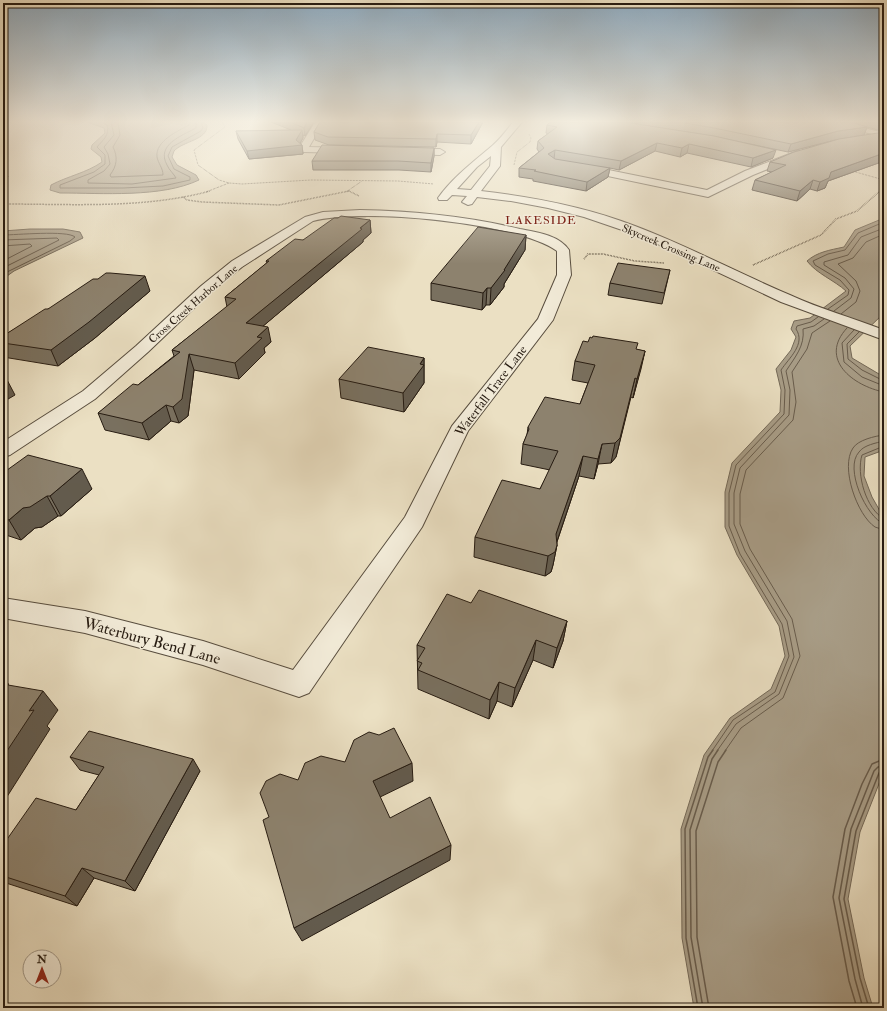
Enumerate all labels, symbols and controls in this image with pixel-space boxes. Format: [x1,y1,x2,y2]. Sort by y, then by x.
district label: LAKESIDE [505,213,577,228]
street label: Skycreek Crossing Lane [620,221,722,276]
street label: Cross Creek Harbor Lane [146,262,240,346]
street label: Waterfall Trace Lane [451,342,531,440]
street label: Waterbury Bend Lane [80,613,223,669]
north arrow [22,949,62,989]
text: N [36,953,48,966]

